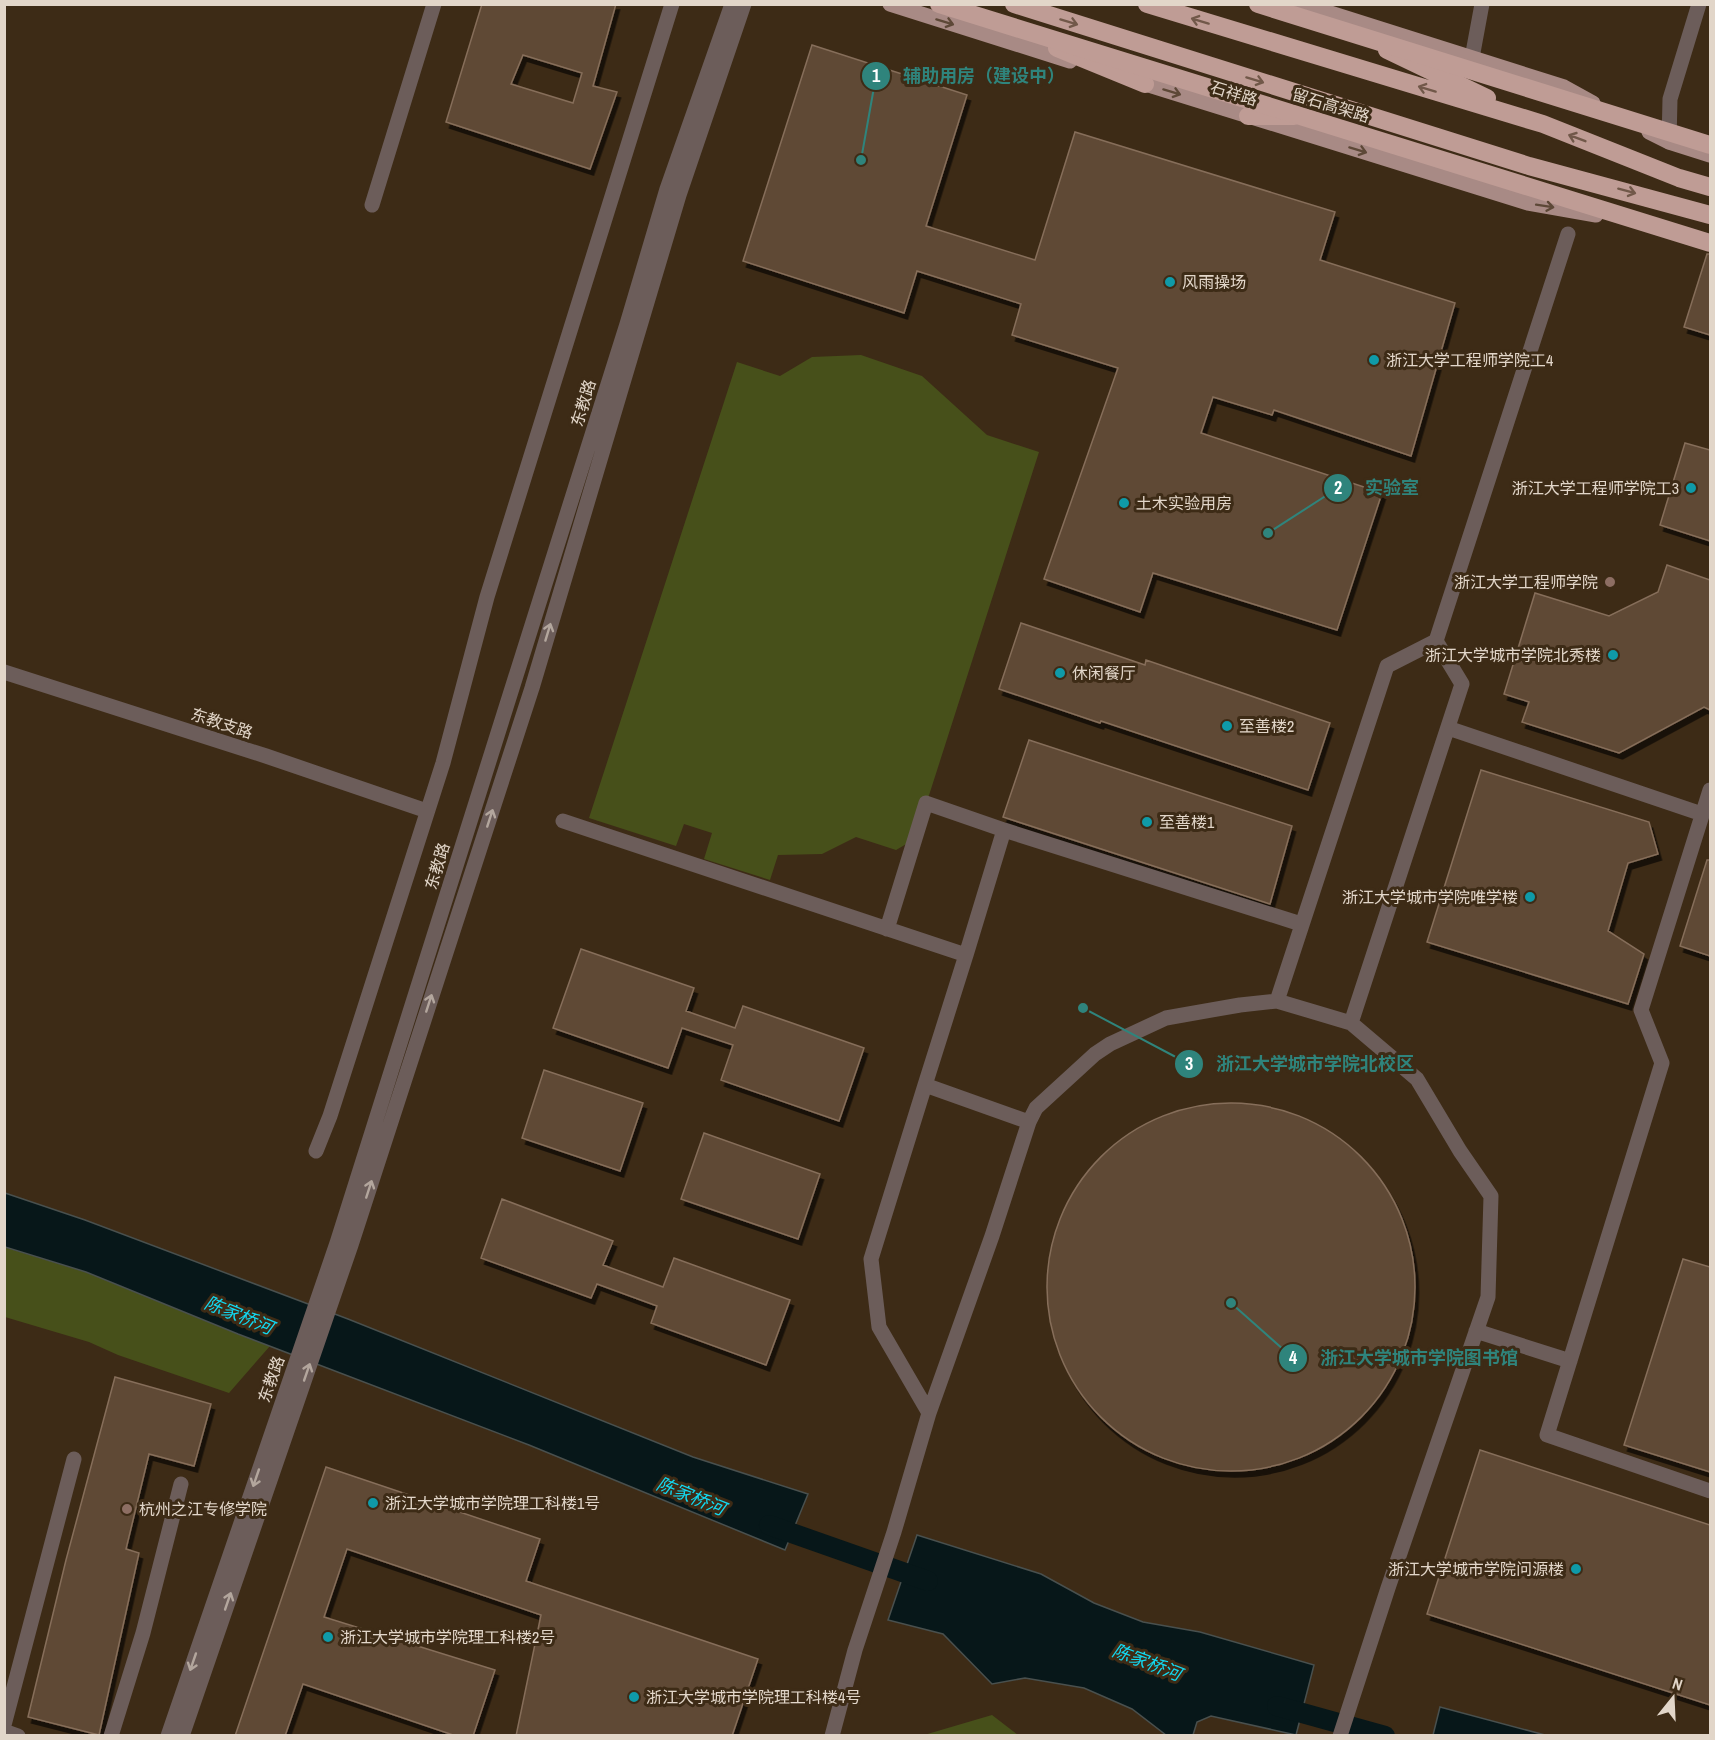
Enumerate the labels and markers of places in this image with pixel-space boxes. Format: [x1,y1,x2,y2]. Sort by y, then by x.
callout: 辅助用房（建设中） [861,58,1077,94]
place label: 风雨操场 [1182,271,1246,293]
marker: 风雨操场 [1163,275,1177,289]
place label: 浙江大学工程师学院工4 [1386,349,1553,371]
marker: 浙江大学工程师学院工4 [1367,353,1381,367]
callout: 实验室 [1323,470,1431,506]
place label: 浙江大学工程师学院工3 [1512,477,1679,499]
marker: 浙江大学工程师学院工3 [1684,481,1698,495]
place label: 土木实验用房 [1136,492,1232,514]
marker: 土木实验用房 [1117,496,1131,510]
place label: 浙江大学工程师学院 [1454,571,1598,593]
marker: 浙江大学工程师学院 [1603,575,1617,589]
place label: 浙江大学城市学院北秀楼 [1425,644,1601,666]
marker: 浙江大学城市学院北秀楼 [1606,648,1620,662]
place label: 休闲餐厅 [1072,662,1136,684]
marker: 休闲餐厅 [1053,666,1067,680]
place label: 至善楼2 [1239,715,1294,737]
marker: 至善楼2 [1220,719,1234,733]
place label: 至善楼1 [1159,811,1215,833]
marker: 至善楼1 [1140,815,1154,829]
place label: 浙江大学城市学院唯学楼 [1342,886,1518,908]
marker: 浙江大学城市学院唯学楼 [1523,890,1537,904]
callout: 浙江大学城市学院北校区 [1174,1046,1426,1082]
callout: 浙江大学城市学院图书馆 [1278,1340,1530,1376]
place label: 浙江大学城市学院理工科楼1号 [385,1492,600,1514]
marker: 浙江大学城市学院理工科楼1号 [366,1496,380,1510]
place label: 杭州之江专修学院 [139,1498,267,1520]
marker: 杭州之江专修学院 [120,1502,134,1516]
place label: 浙江大学城市学院问源楼 [1388,1558,1564,1580]
marker: 浙江大学城市学院问源楼 [1569,1562,1583,1576]
place label: 浙江大学城市学院理工科楼2号 [340,1626,555,1648]
marker: 浙江大学城市学院理工科楼2号 [321,1630,335,1644]
place label: 浙江大学城市学院理工科楼4号 [646,1686,861,1708]
marker: 浙江大学城市学院理工科楼4号 [627,1690,641,1704]

